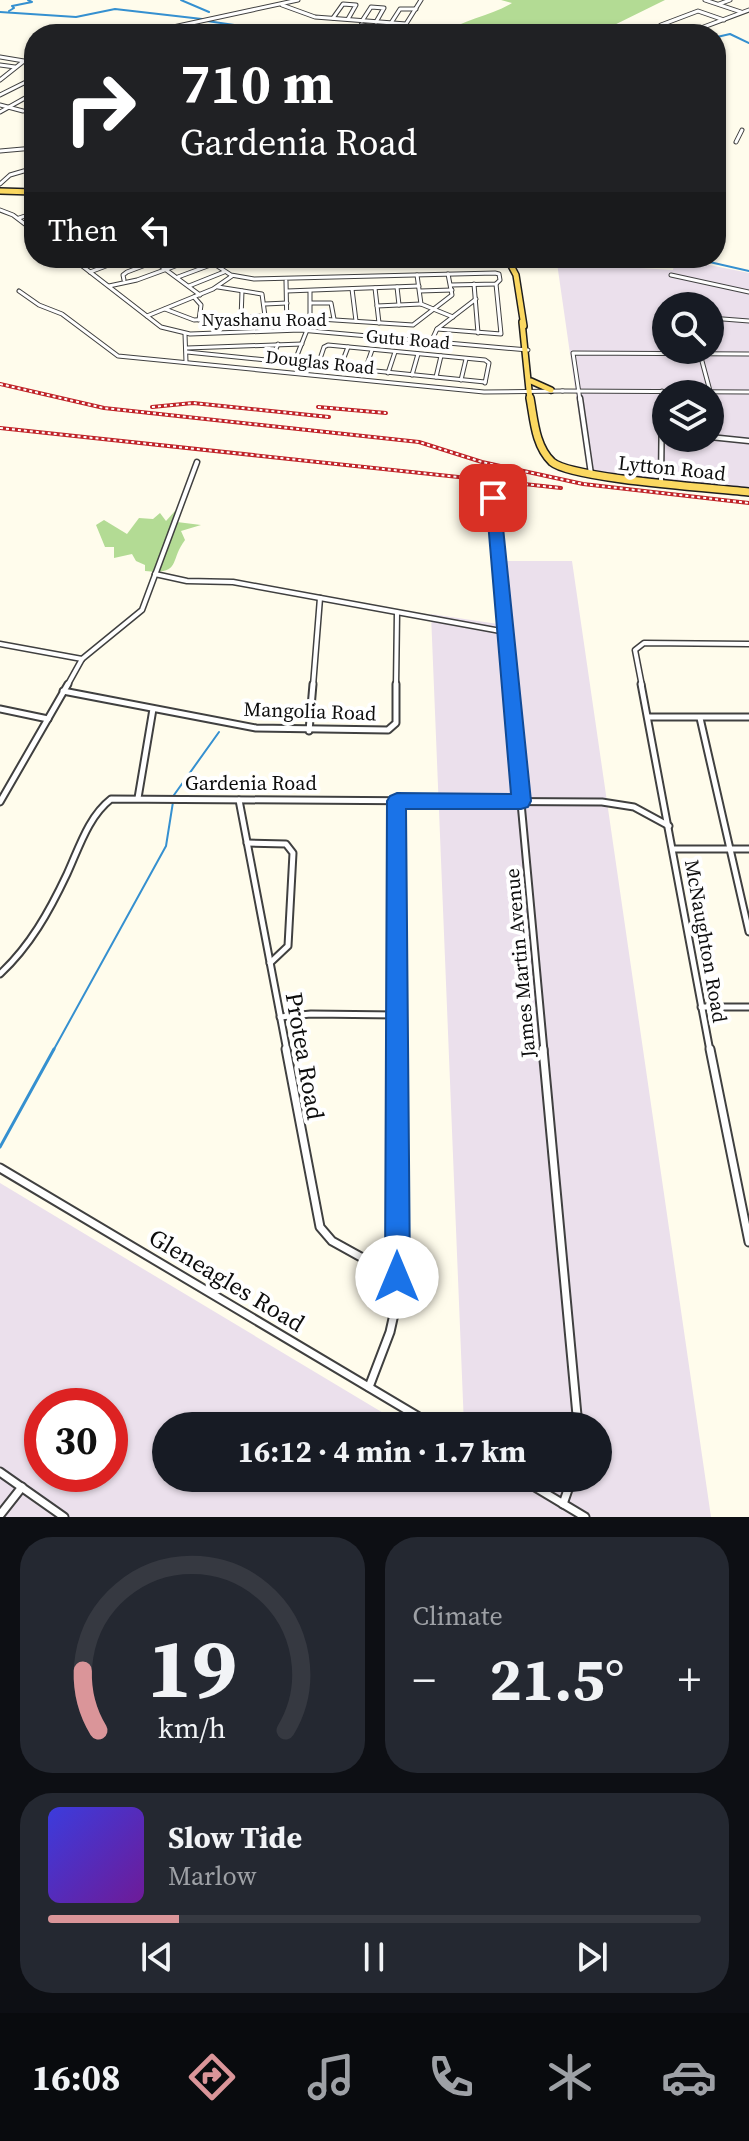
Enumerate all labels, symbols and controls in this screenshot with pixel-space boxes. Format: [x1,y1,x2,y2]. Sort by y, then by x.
text: 710 m [180,45,334,122]
icon: right [48,56,152,160]
text: Gardenia Road [180,118,417,167]
icon: left [134,208,178,252]
text: Then [48,210,118,251]
map controls [652,292,724,452]
button: search [652,292,724,364]
street label: Nyashanu Road [202,307,326,332]
street label: Gutu Road [365,323,451,355]
street label: Douglas Road [264,344,376,380]
button: layers [652,380,724,452]
street label: Lytton Road [617,448,728,488]
pin [459,464,527,532]
icon: arrive [471,476,515,520]
street label: Mangolia Road [243,695,378,727]
street label: Gardenia Road [185,769,318,797]
street label: McNaughton Road [678,857,734,1025]
street label: James Martin Avenue [498,867,542,1060]
street label: Protea Road [278,990,332,1123]
street label: Gleneagles Road [143,1220,311,1340]
position arrow [355,1235,439,1319]
speed limit sign: 30 [24,1388,128,1492]
text: 16:12 · 4 min · 1.7 km [238,1431,526,1472]
text: Climate [413,1598,503,1634]
text: 19 [147,1611,237,1725]
text: 21.5° [489,1638,624,1720]
text: − [413,1649,436,1710]
text: + [678,1649,701,1710]
text: km/h [158,1708,226,1748]
text: Slow Tide [168,1817,302,1858]
text: Marlow [168,1858,257,1894]
icon: previous [135,1935,179,1979]
icon: pause [352,1935,396,1979]
icon: next [570,1935,614,1979]
icon: directions [184,2049,240,2105]
icon: music [303,2049,359,2105]
icon: phone [423,2049,479,2105]
icon: climate [542,2049,598,2105]
icon: car [661,2049,717,2105]
text: 16:08 [32,2053,121,2102]

